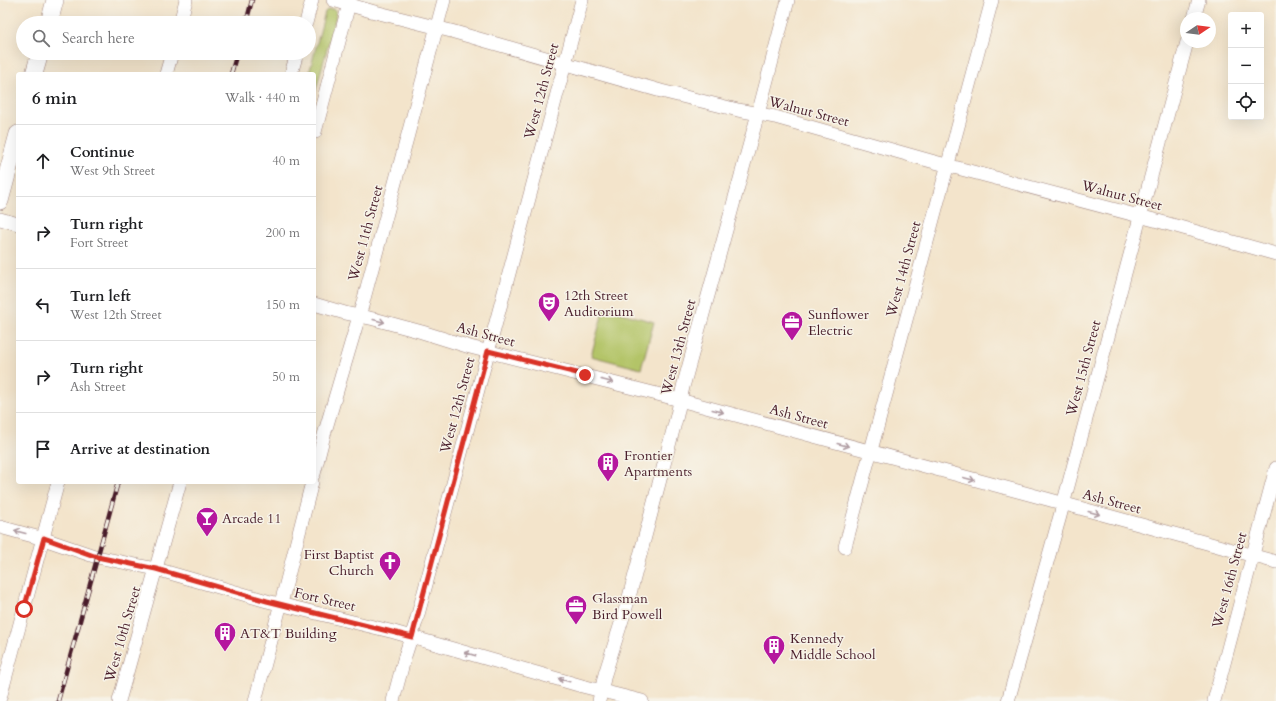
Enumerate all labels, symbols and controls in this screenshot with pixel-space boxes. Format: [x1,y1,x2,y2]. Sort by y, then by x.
north arrow [1180,12,1216,48]
map controls [1228,12,1264,120]
button: + [1228,12,1264,48]
search box [16,16,316,60]
icon: search [30,27,52,49]
text: Search here [62,28,135,48]
street label: West 12th Street [519,41,564,142]
button: − [1228,48,1264,84]
button: locate [1228,84,1264,120]
text: 6 min [32,87,77,110]
text: Walk · 440 m [225,89,300,107]
street label: Walnut Street [766,91,852,131]
text: Continue [70,142,135,162]
icon: ahead [32,150,54,172]
text: 40 m [272,152,300,170]
text: West 9th Street [70,162,155,180]
street label: Walnut Street [1079,175,1165,215]
street label: West 11th Street [343,183,388,284]
text: Turn right [70,214,143,234]
street label: West 14th Street [881,219,926,320]
icon: right [32,222,54,244]
text: 200 m [266,224,300,242]
text: Fort Street [70,234,128,252]
text: Turn left [70,286,131,306]
place label: 12th Street Auditorium [564,286,634,321]
theatre icon: 12th Street Auditorium [536,290,562,323]
icon: left [32,294,54,316]
text: 150 m [266,296,300,314]
street label: West 13th Street [656,297,701,398]
place label: Sunflower Electric [808,305,870,340]
text: West 12th Street [70,306,162,324]
office icon: Sunflower Electric [779,309,805,342]
one-way arrow [372,317,385,325]
street label: Ash Street [455,318,518,352]
street label: West 15th Street [1061,318,1106,419]
street label: West 12th Street [435,355,480,456]
text: Turn right [70,358,143,378]
icon: right [32,366,54,388]
route end [576,366,594,384]
text: 50 m [272,368,300,386]
text: Ash Street [70,378,126,396]
one-way arrow [600,378,613,385]
street label: Ash Street [768,400,831,434]
one-way arrow [711,408,724,415]
icon: arrive [32,438,54,460]
text: Arrive at destination [70,439,210,459]
one-way arrow [837,442,850,449]
place label: Frontier Apartments [624,446,693,481]
building icon: Frontier Apartments [595,450,621,483]
one-way arrow [962,475,975,483]
street label: Ash Street [1081,485,1144,519]
bar icon: Arcade 11 [194,505,220,538]
place label: Arcade 11 [222,509,281,528]
one-way arrow [1087,509,1100,517]
one-way arrow [14,528,27,536]
street label: West 16th Street [1207,530,1252,631]
place label: First Baptist Church [304,545,375,580]
church icon: First Baptist Church [377,549,403,582]
street label: Fort Street [292,583,358,616]
street label: West 10th Street [99,584,145,685]
place label: Glassman Bird Powell [592,589,663,624]
office icon: Glassman Bird Powell [563,593,589,626]
route start [15,600,33,618]
building icon: AT&T Building [212,620,238,653]
place label: AT&T Building [240,624,337,643]
place label: Kennedy Middle School [790,629,876,664]
building icon: Kennedy Middle School [761,633,787,666]
one-way arrow [463,650,476,657]
one-way arrow [557,676,570,684]

